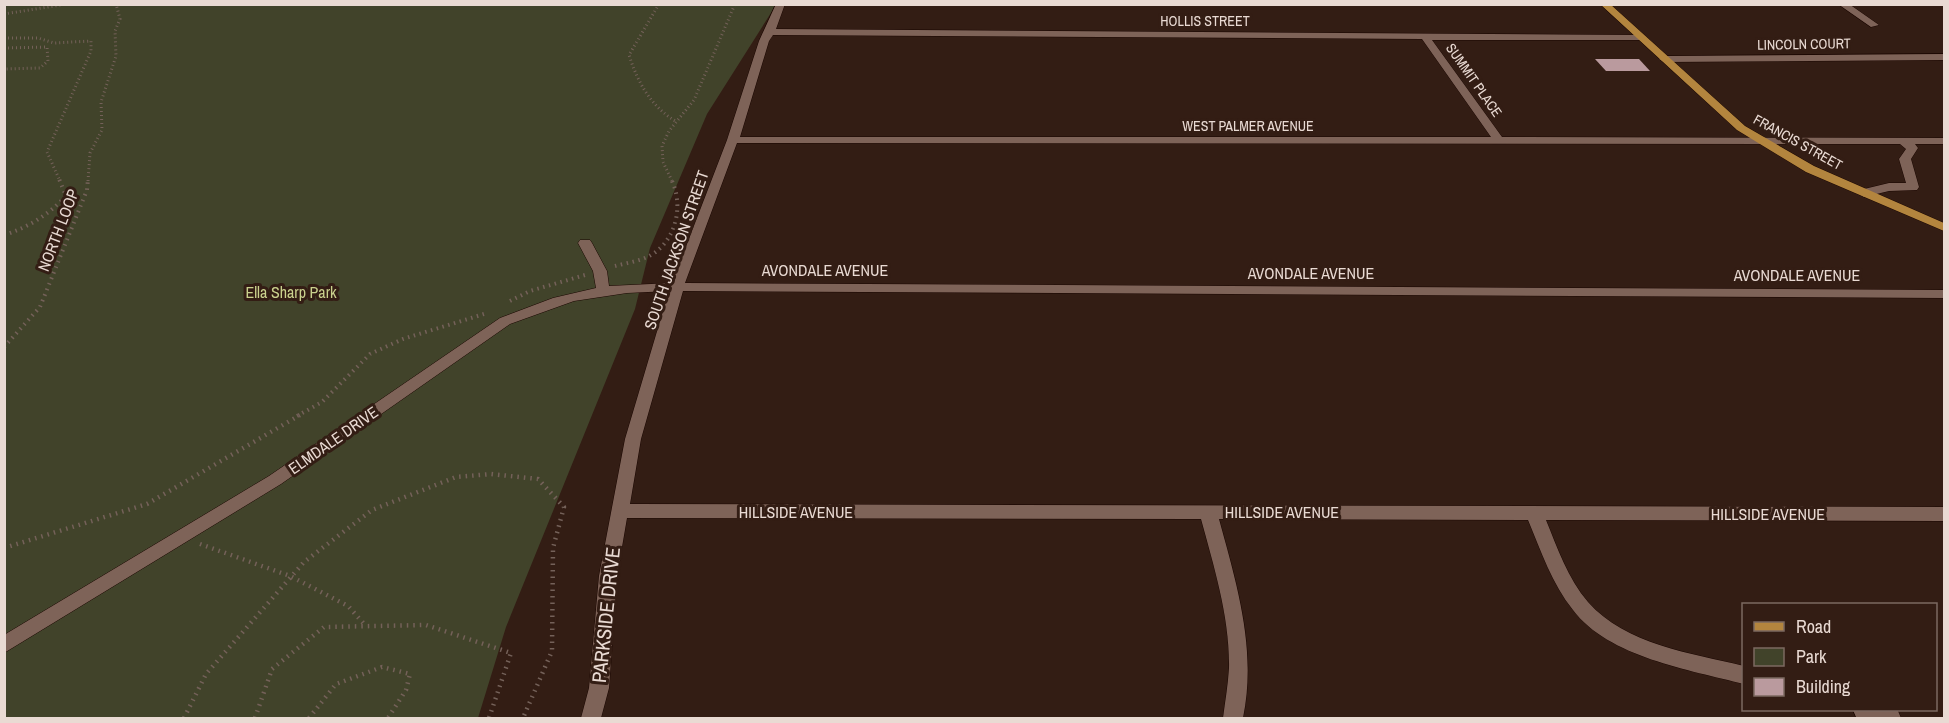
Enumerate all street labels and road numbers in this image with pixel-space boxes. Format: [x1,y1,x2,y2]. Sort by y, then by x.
street label: HOLLIS STREET [1160,12,1250,30]
street label: LINCOLN COURT [1757,34,1851,54]
street label: SUMMIT PLACE [1442,40,1506,120]
street label: FRANCIS STREET [1750,110,1846,174]
street label: WEST PALMER AVENUE [1182,117,1314,135]
street label: SOUTH JACKSON STREET [638,167,714,333]
street label: NORTH LOOP [32,185,84,274]
street label: AVONDALE AVENUE [761,259,888,281]
street label: AVONDALE AVENUE [1247,262,1374,284]
street label: AVONDALE AVENUE [1733,264,1860,286]
street label: ELMDALE DRIVE [284,401,382,479]
street label: HILLSIDE AVENUE [739,501,853,523]
street label: HILLSIDE AVENUE [1225,501,1339,523]
street label: HILLSIDE AVENUE [1711,503,1825,525]
street label: PARKSIDE DRIVE [585,546,626,684]

